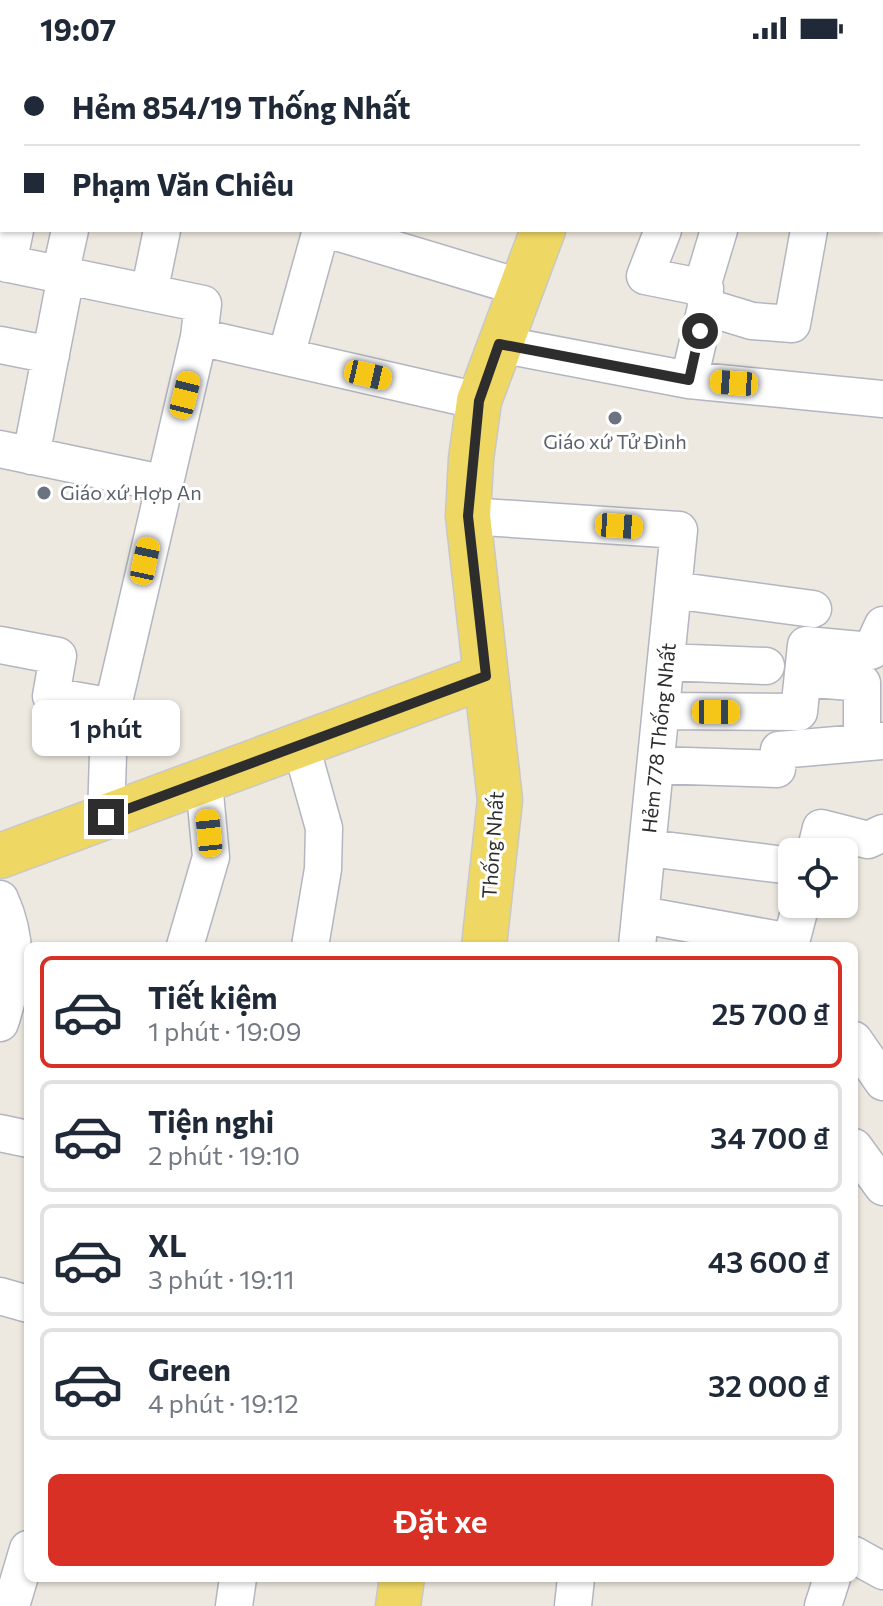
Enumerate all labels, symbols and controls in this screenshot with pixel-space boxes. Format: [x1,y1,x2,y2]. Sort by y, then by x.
text: 19:07 [40,10,116,47]
text: Hẻm 854/19 Thống Nhất [72,88,411,125]
text: Phạm Văn Chiêu [72,165,294,202]
route start [682,313,718,349]
car [342,358,394,392]
car [168,369,202,421]
car [709,369,759,397]
marker: Giáo xứ Tử Đình [606,409,624,427]
place label: Giáo xứ Tử Đình [543,429,687,453]
place label: Giáo xứ Hợp An [60,480,202,504]
marker: Giáo xứ Hợp An [35,484,53,502]
car [594,512,644,540]
car [128,535,162,587]
street label: Hẻm 778 Thống Nhất [636,642,680,834]
car [692,700,740,724]
callout: 1 phút [32,701,180,757]
text: 1 phút [70,712,142,743]
street label: Thống Nhất [476,790,508,899]
route end [88,799,124,835]
car [195,808,223,858]
map controls [778,838,858,918]
button: locate [778,838,858,918]
icon: car [52,976,124,1048]
text: Tiết kiệm [148,978,277,1015]
text: 25 700 ₫ [711,994,830,1031]
text: 1 phút · 19:09 [148,1015,301,1046]
icon: car [52,1100,124,1172]
text: Tiện nghi [148,1102,274,1139]
text: 34 700 ₫ [710,1118,830,1155]
text: 2 phút · 19:10 [148,1139,300,1170]
icon: car [52,1224,124,1296]
text: XL [148,1226,187,1263]
text: 43 600 ₫ [708,1242,830,1279]
text: 3 phút · 19:11 [148,1263,295,1294]
icon: car [52,1348,124,1420]
text: Green [148,1350,231,1387]
text: 32 000 ₫ [708,1366,830,1403]
text: 4 phút · 19:12 [148,1387,299,1418]
button: Đặt xe [48,1474,834,1566]

